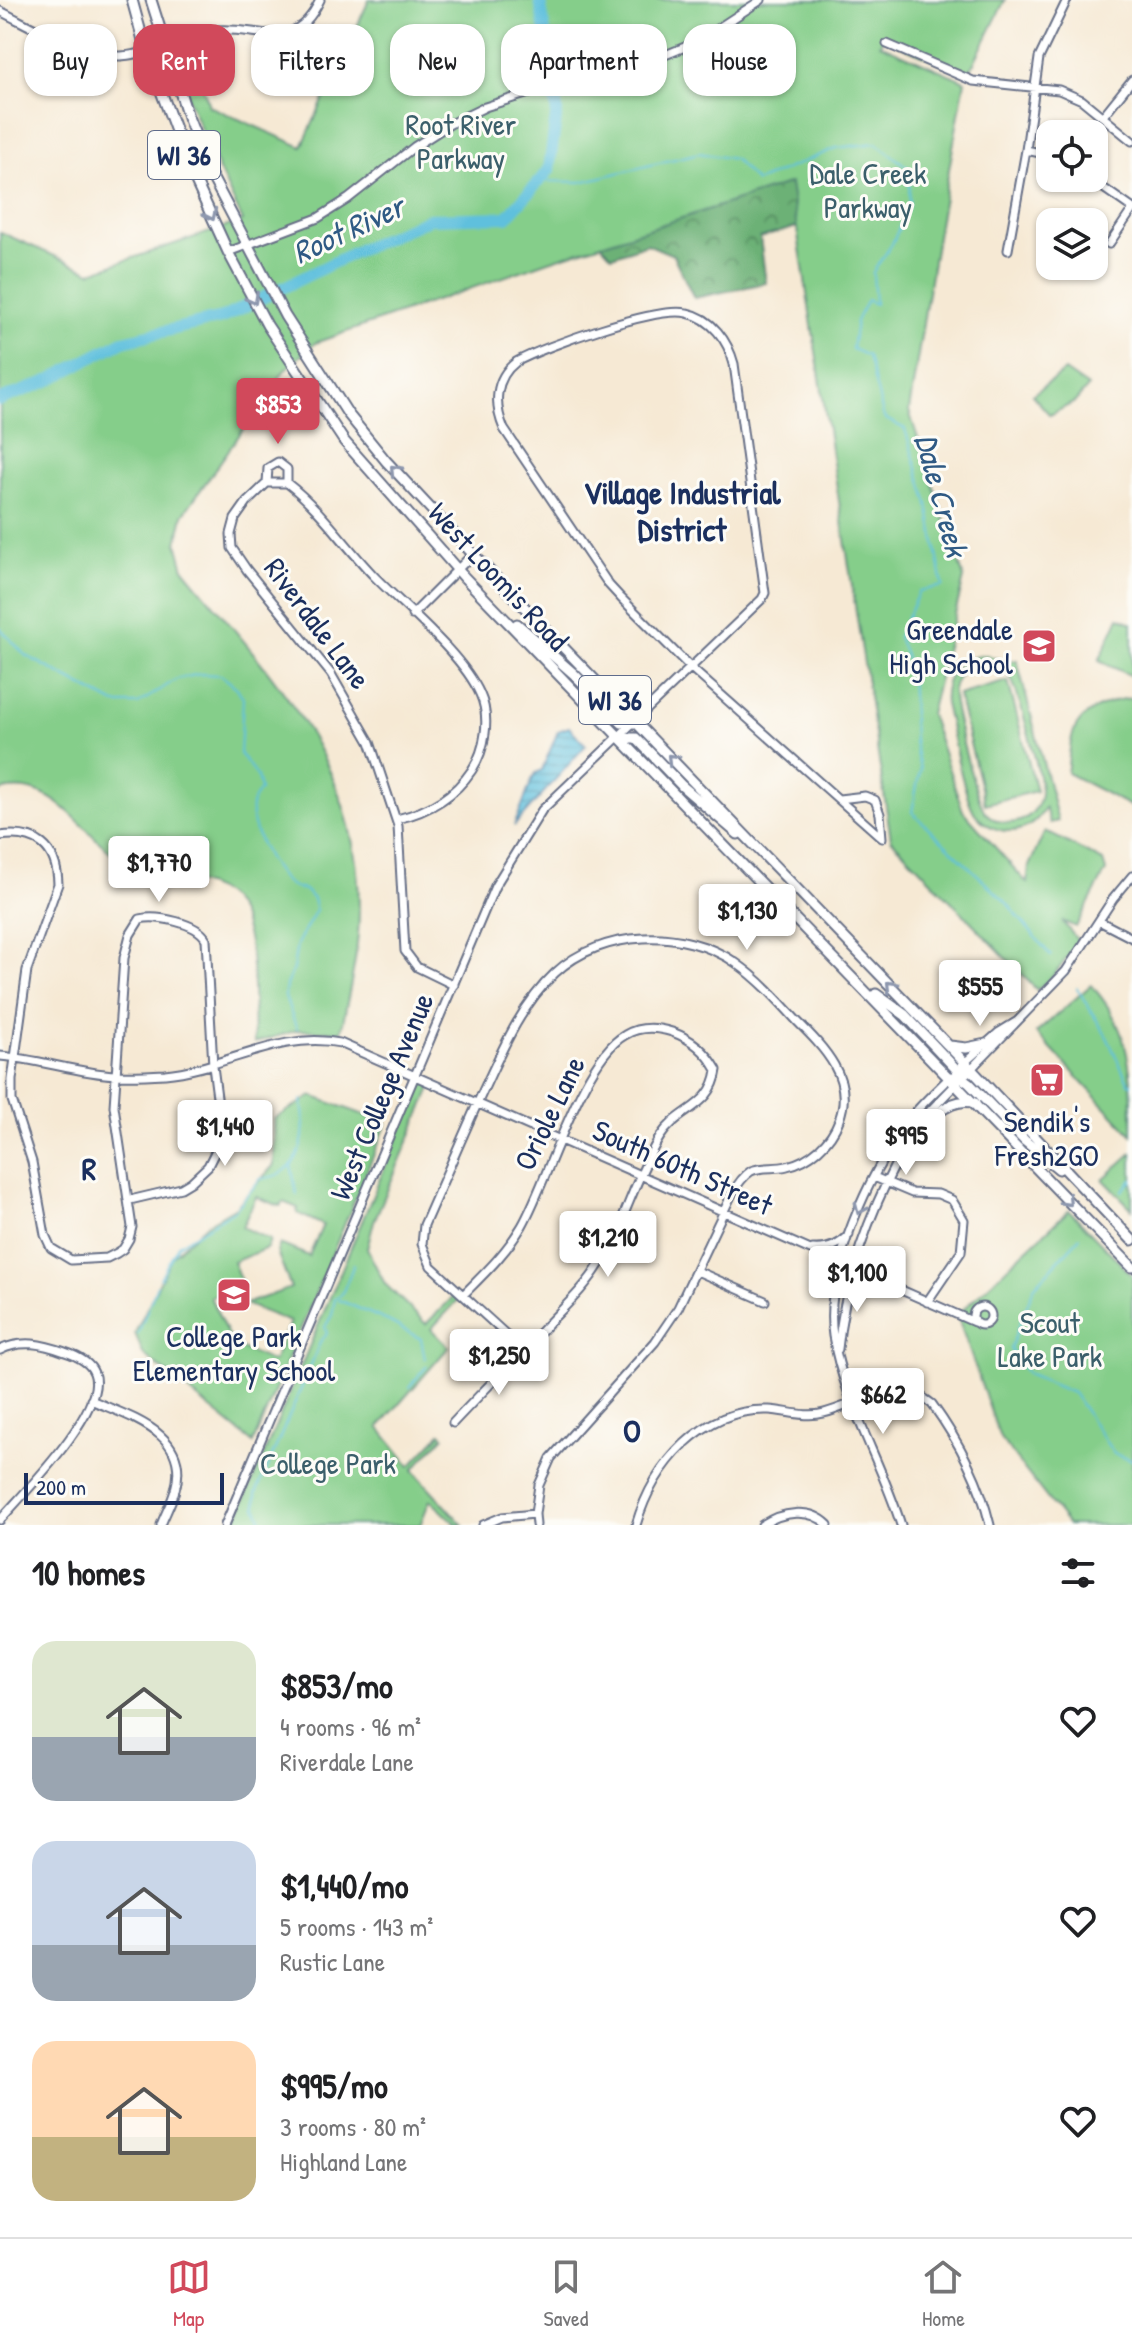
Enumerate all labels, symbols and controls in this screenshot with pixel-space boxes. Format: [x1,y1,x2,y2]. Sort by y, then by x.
chip: Buy [24,24,117,96]
chip: Rent [133,24,235,96]
chip: Filters [251,24,374,96]
chip: New [390,24,485,96]
chip: Apartment [501,24,667,96]
chip: House [683,24,796,96]
park label: Root River Parkway [406,104,517,178]
map controls [1036,120,1108,280]
button: locate [1036,120,1108,192]
road number: WI 36 [148,131,220,179]
park label: Dale Creek Parkway [809,153,927,227]
water label: Root River [285,183,414,273]
one-way arrow [201,207,217,221]
button: layers [1036,208,1108,280]
one-way arrow [244,291,259,306]
pin: $853 [231,378,325,446]
text: $853 [254,386,302,421]
water label: Dale Creek [905,429,980,564]
one-way arrow [389,465,404,479]
district label: Village Industrial District [584,471,782,551]
street label: West Loomis Road [420,493,578,659]
street label: Riverdale Lane [256,549,381,697]
place label: Greendale High School [889,609,1013,683]
school or university icon: Greendale High School [1020,627,1058,665]
road number: WI 36 [579,676,651,724]
one-way arrow [666,754,681,768]
pin: $1,770 [94,836,224,904]
text: $1,770 [126,844,192,879]
pin: $1,130 [682,884,812,952]
text: $1,130 [717,892,777,927]
pin: $555 [933,960,1027,1028]
text: $555 [957,968,1003,1003]
one-way arrow [886,981,900,995]
street label: West College Avenue [319,986,443,1205]
street label: Oriole Lane [504,1049,594,1177]
supermarket icon: Sendik's Fresh2GO [1028,1061,1066,1099]
pin: $1,440 [160,1100,290,1168]
place label: Sendik's Fresh2GO [994,1101,1099,1175]
text: $1,440 [195,1108,255,1143]
pin: $995 [859,1109,953,1177]
street label: South 60th Street [587,1110,780,1225]
text: $995 [884,1117,928,1152]
district label: R [82,1147,97,1190]
one-way arrow [1058,1192,1073,1206]
one-way arrow [853,1201,869,1215]
pin: $1,210 [543,1211,673,1279]
text: $1,210 [577,1219,639,1254]
pin: $1,100 [792,1246,922,1314]
text: $1,100 [827,1254,887,1289]
school or university icon: College Park Elementary School [215,1276,253,1314]
park label: Scout Lake Park [998,1302,1102,1376]
place label: College Park Elementary School [133,1316,335,1390]
pin: $1,250 [434,1329,564,1397]
text: $1,250 [468,1337,530,1372]
pin: $662 [836,1368,930,1436]
text: $662 [860,1376,906,1411]
district label: O [623,1409,641,1452]
park label: College Park [260,1443,396,1483]
scale bar [24,1469,224,1505]
text: 200 m [36,1472,86,1502]
text: 10 homes [32,1550,145,1596]
icon: filters [1056,1551,1100,1595]
text: $853/mo [280,1663,393,1709]
icon: home [96,1673,192,1769]
icon: heart [1056,1699,1100,1743]
text: 4 rooms · 96 m² [280,1709,421,1744]
text: Riverdale Lane [280,1744,414,1779]
text: $1,440/mo [280,1863,408,1909]
icon: home [96,1873,192,1969]
icon: heart [1056,1899,1100,1943]
text: 5 rooms · 143 m² [280,1909,433,1944]
text: Rustic Lane [280,1944,385,1979]
text: $995/mo [280,2063,388,2109]
icon: home [96,2073,192,2169]
icon: heart [1056,2099,1100,2143]
text: 3 rooms · 80 m² [280,2109,426,2144]
text: Highland Lane [280,2144,407,2179]
tab: Map [167,2255,211,2333]
tab: Saved [544,2255,588,2333]
tab: Home [921,2255,965,2333]

